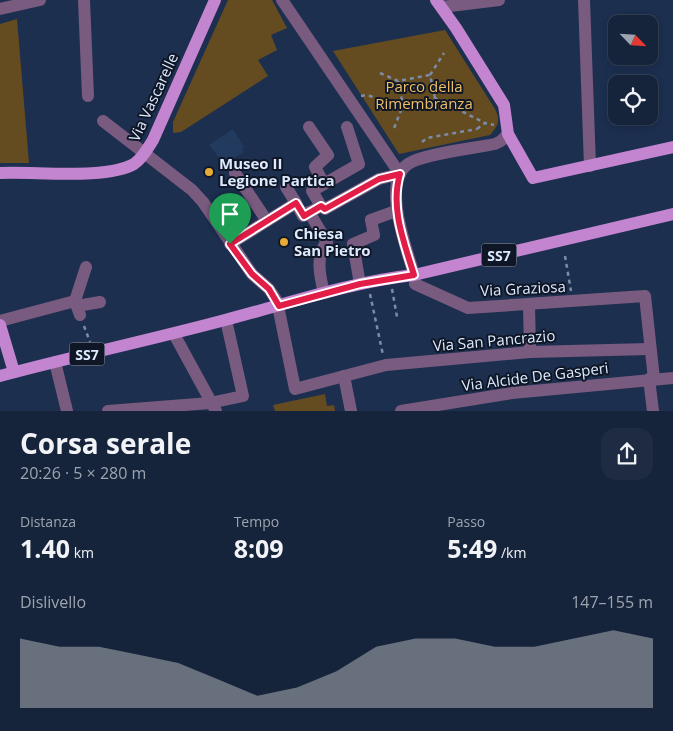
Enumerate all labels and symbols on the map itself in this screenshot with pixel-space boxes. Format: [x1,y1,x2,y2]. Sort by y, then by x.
north arrow [608,15,658,65]
street label: Via Vascarelle [124,50,182,144]
park label: Parco della Rimembranza [375,76,473,113]
place label: Museo II Legione Partica [219,153,334,190]
marker: Museo II Legione Partica [203,166,215,178]
pin [209,193,251,244]
place label: Chiesa San Pietro [294,223,371,260]
marker: Chiesa San Pietro [278,236,290,248]
road number: SS7 [482,244,516,266]
street label: Via Graziosa [480,276,566,300]
street label: Via San Pancrazio [432,325,556,355]
road number: SS7 [70,342,104,366]
street label: Via Alcide De Gasperi [460,357,610,395]

